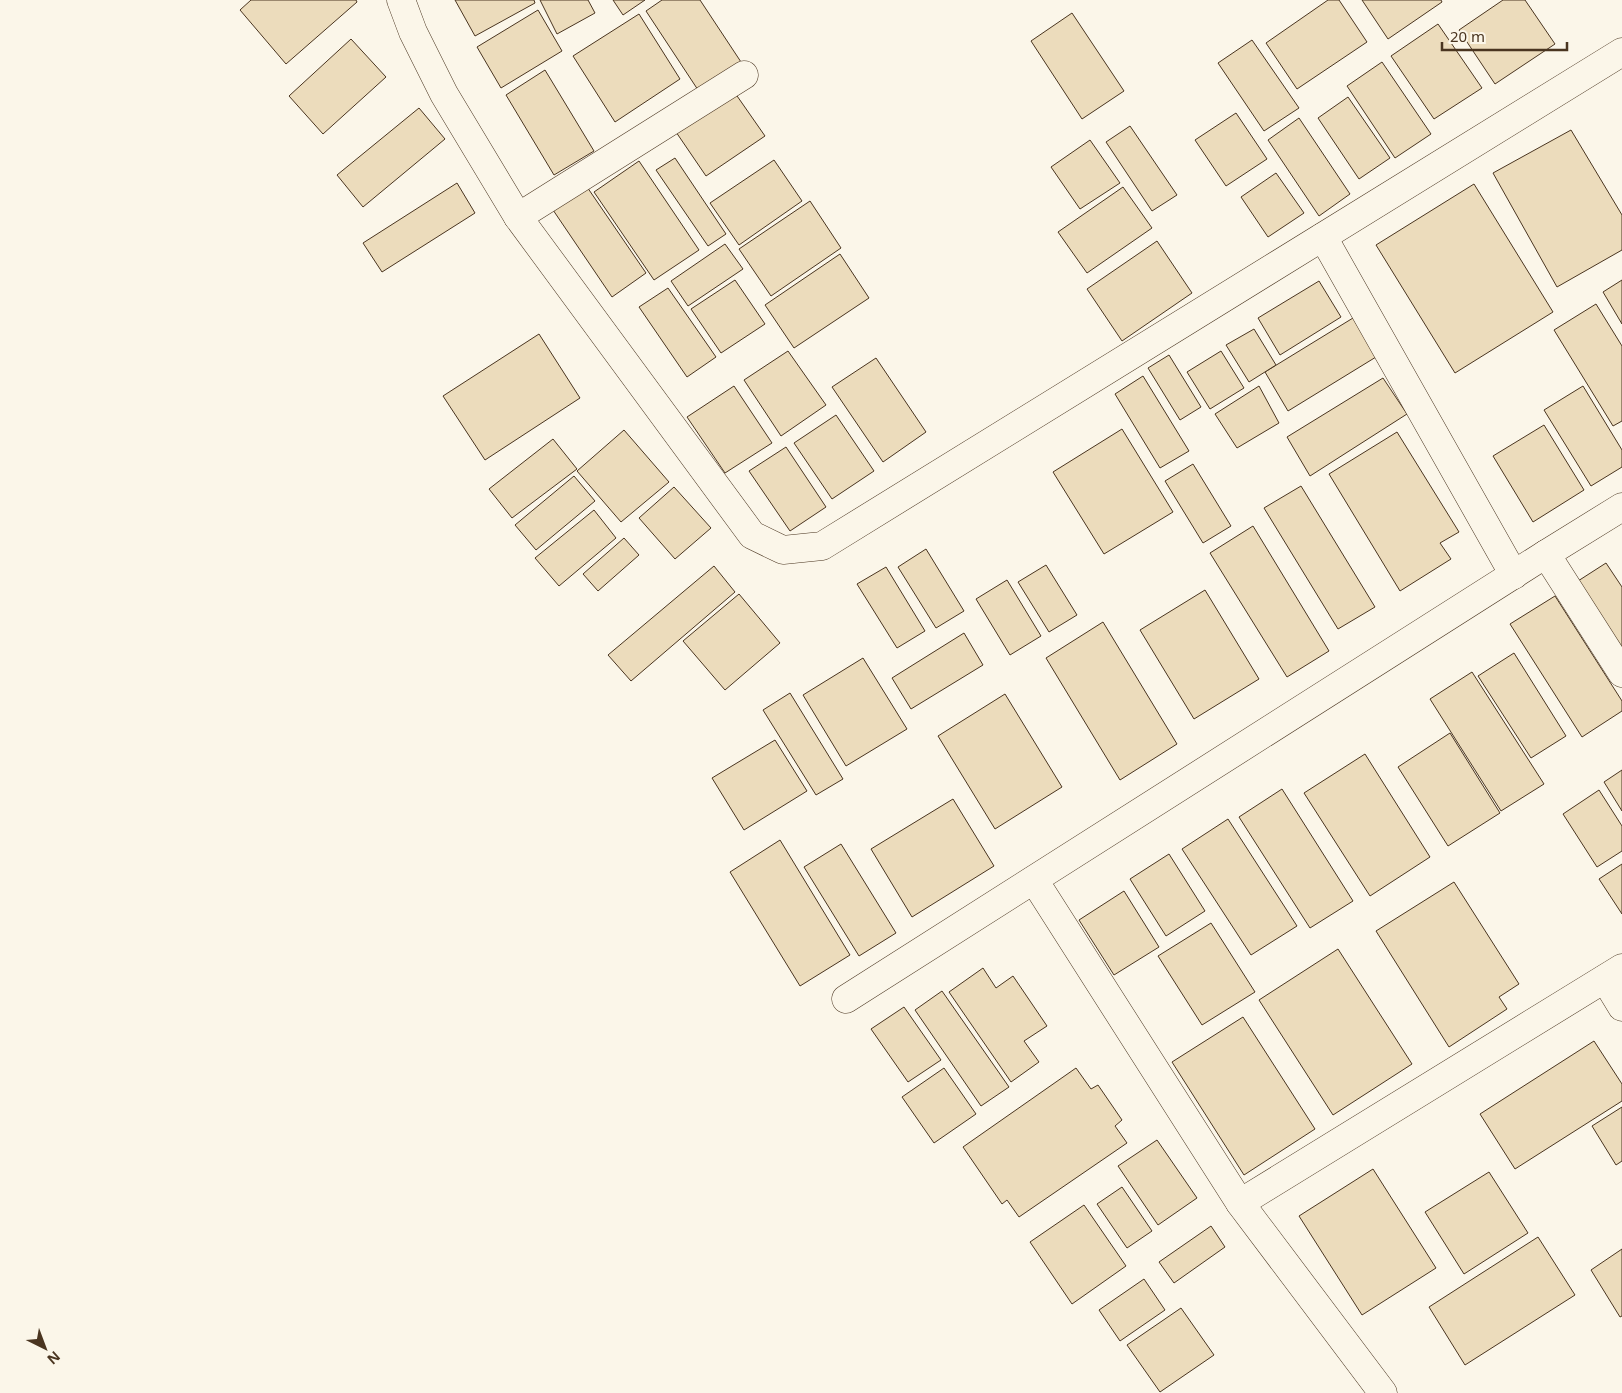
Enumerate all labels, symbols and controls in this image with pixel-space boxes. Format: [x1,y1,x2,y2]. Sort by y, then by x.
scale bar [1442,20,1567,52]
text: 20 m [1450,26,1485,46]
north arrow [20,1323,70,1373]
text: N [43,1347,65,1369]

